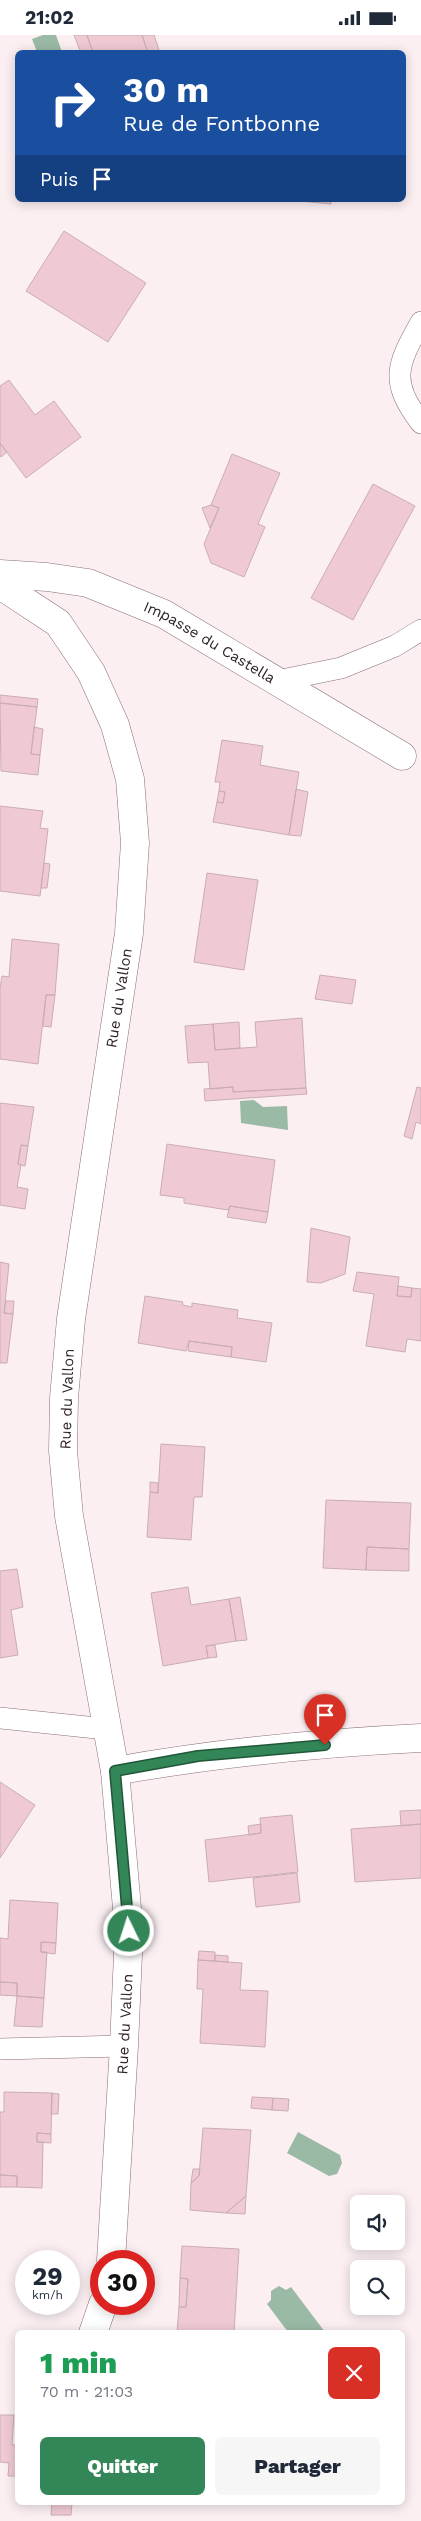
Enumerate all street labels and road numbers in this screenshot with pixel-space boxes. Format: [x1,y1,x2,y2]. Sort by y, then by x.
street label: Impasse du Castella [141,598,279,688]
street label: Rue du Vallon [102,947,136,1049]
street label: Rue du Vallon [56,1348,78,1450]
street label: Rue du Vallon [113,1973,137,2075]

